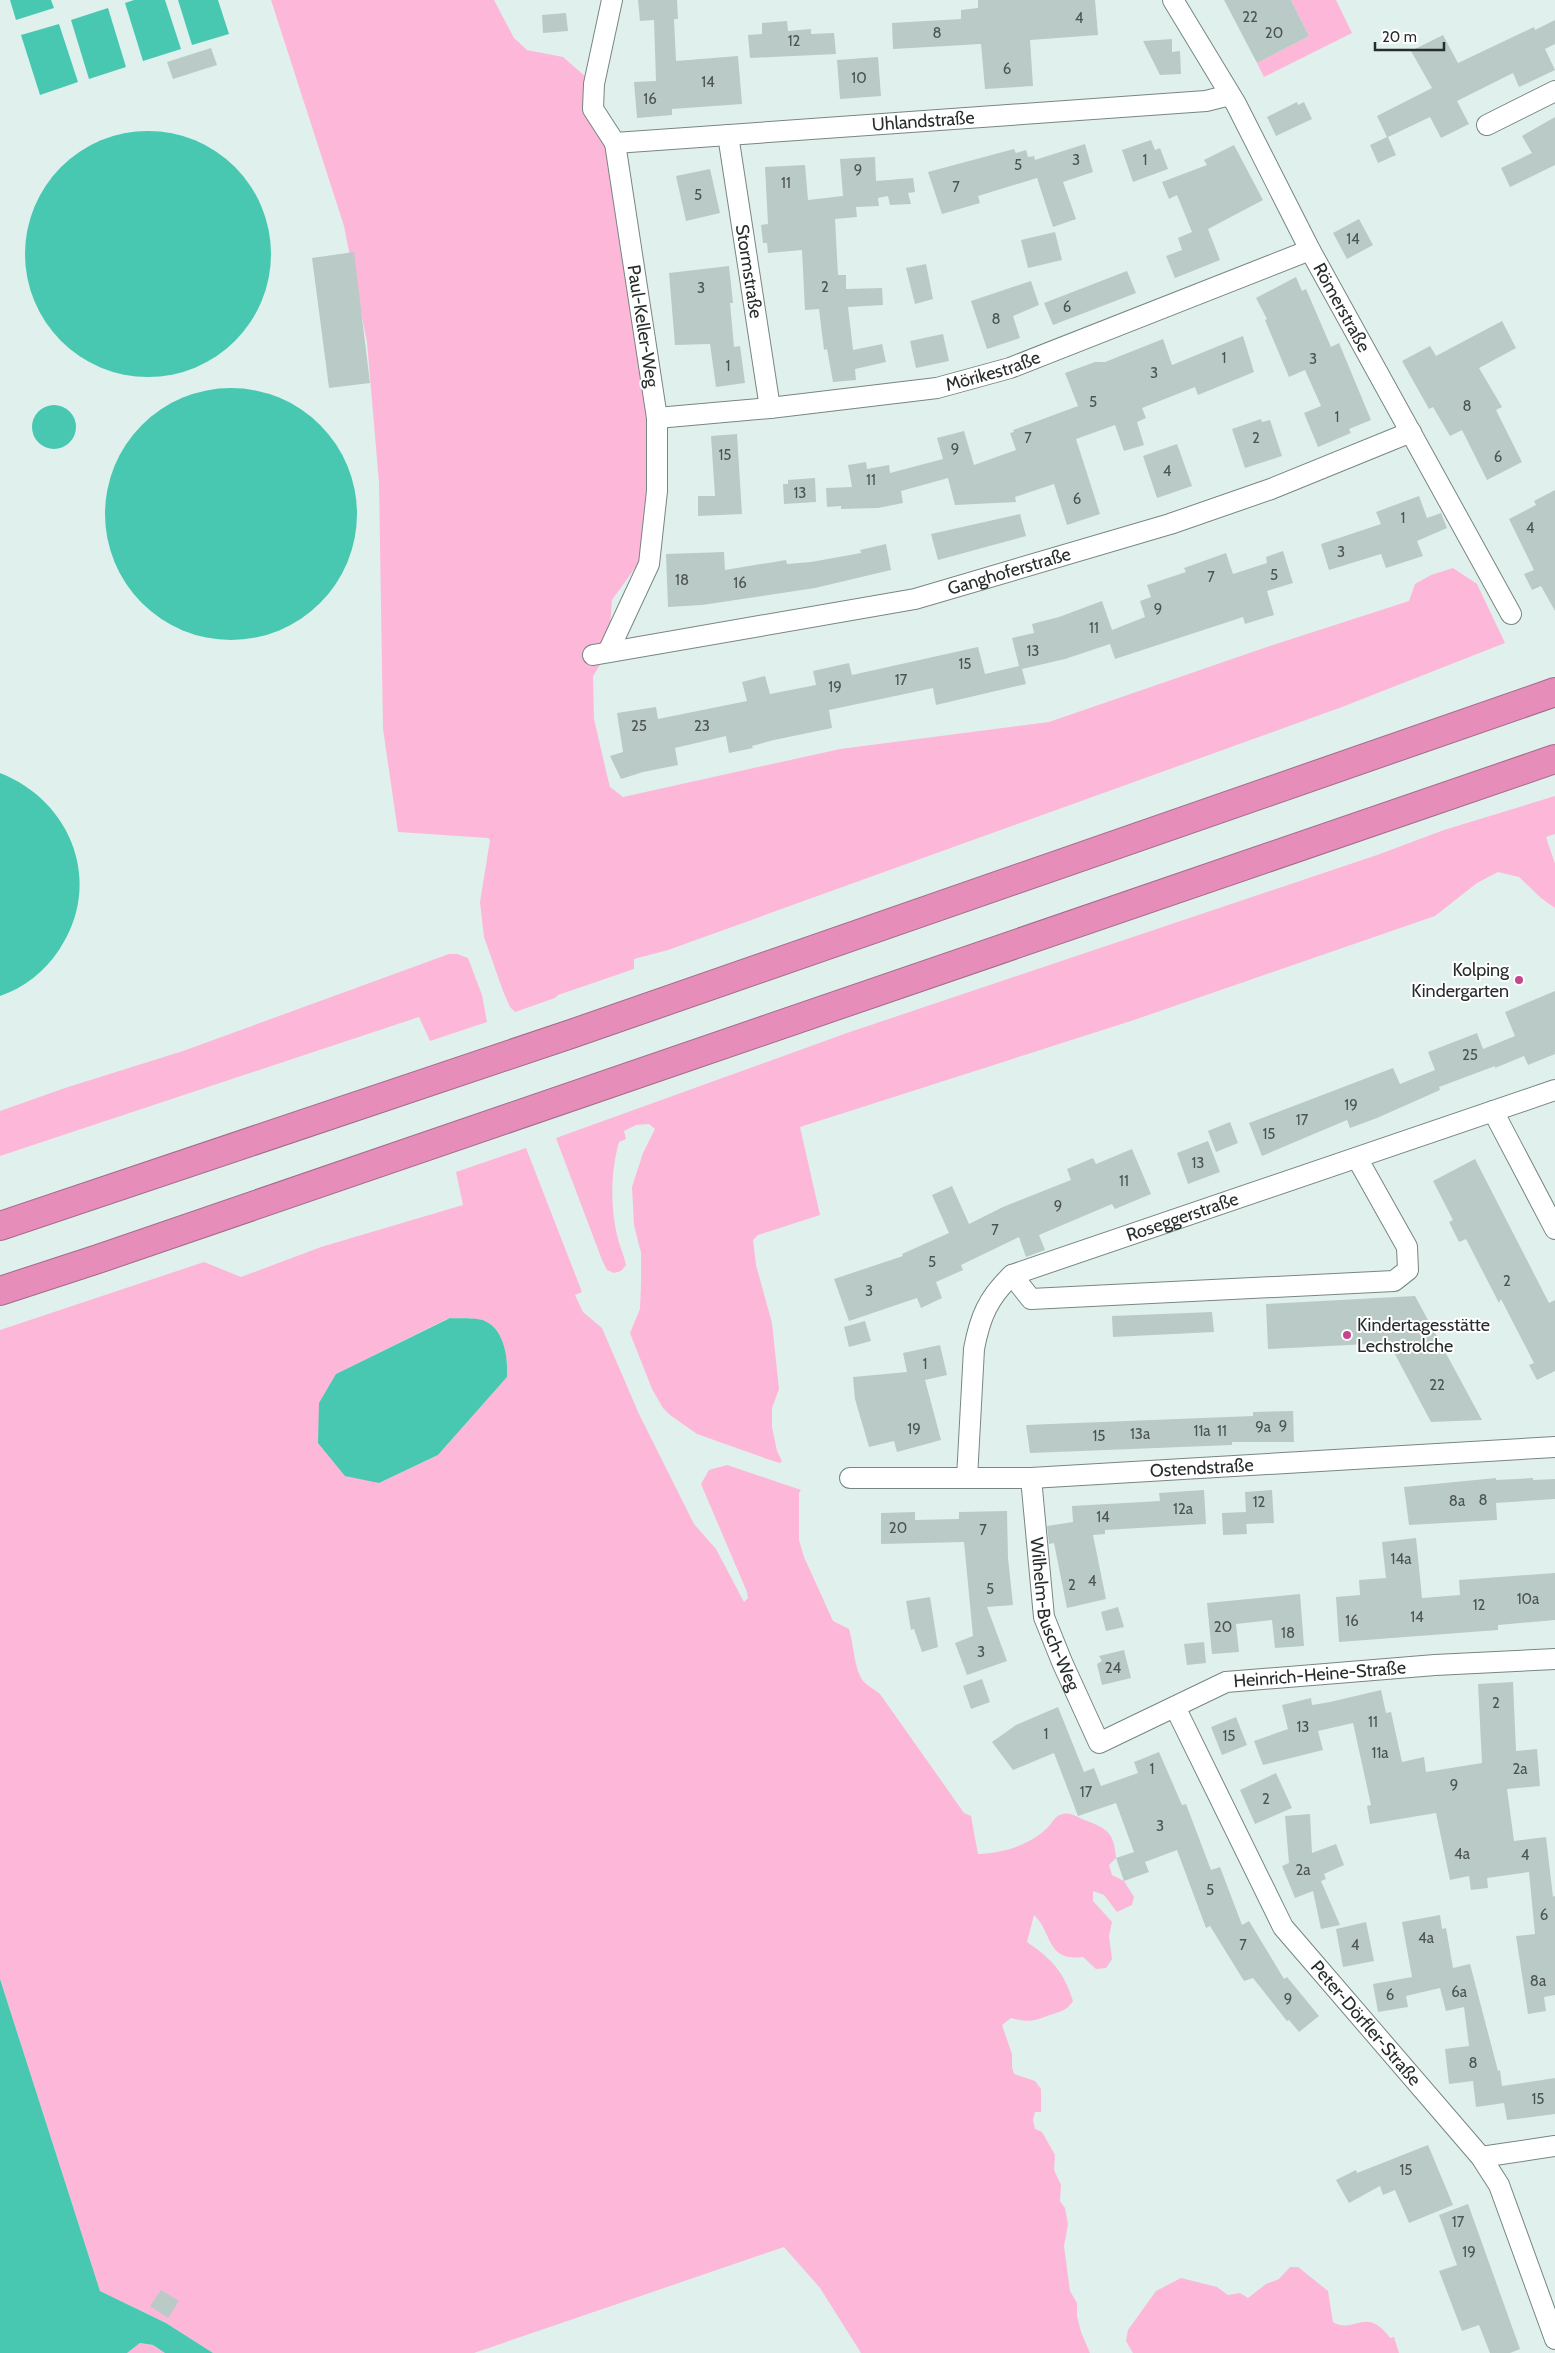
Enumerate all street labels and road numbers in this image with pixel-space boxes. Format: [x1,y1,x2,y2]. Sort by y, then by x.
street label: Uhlandstraße [871,106,975,136]
street label: Stormstraße [731,223,767,320]
street label: Römerstraße [1308,259,1375,356]
street label: Paul-Keller-Weg [622,263,664,390]
street label: Mörikestraße [943,346,1044,396]
street label: Ganghoferstraße [945,543,1073,600]
street label: Roseggerstraße [1123,1188,1241,1246]
street label: Ostendstraße [1149,1454,1254,1482]
street label: Wilhelm-Busch-Weg [1026,1536,1085,1695]
street label: Heinrich-Heine-Straße [1233,1656,1407,1692]
street label: Peter-Dörfler-Straße [1306,1956,1426,2090]

